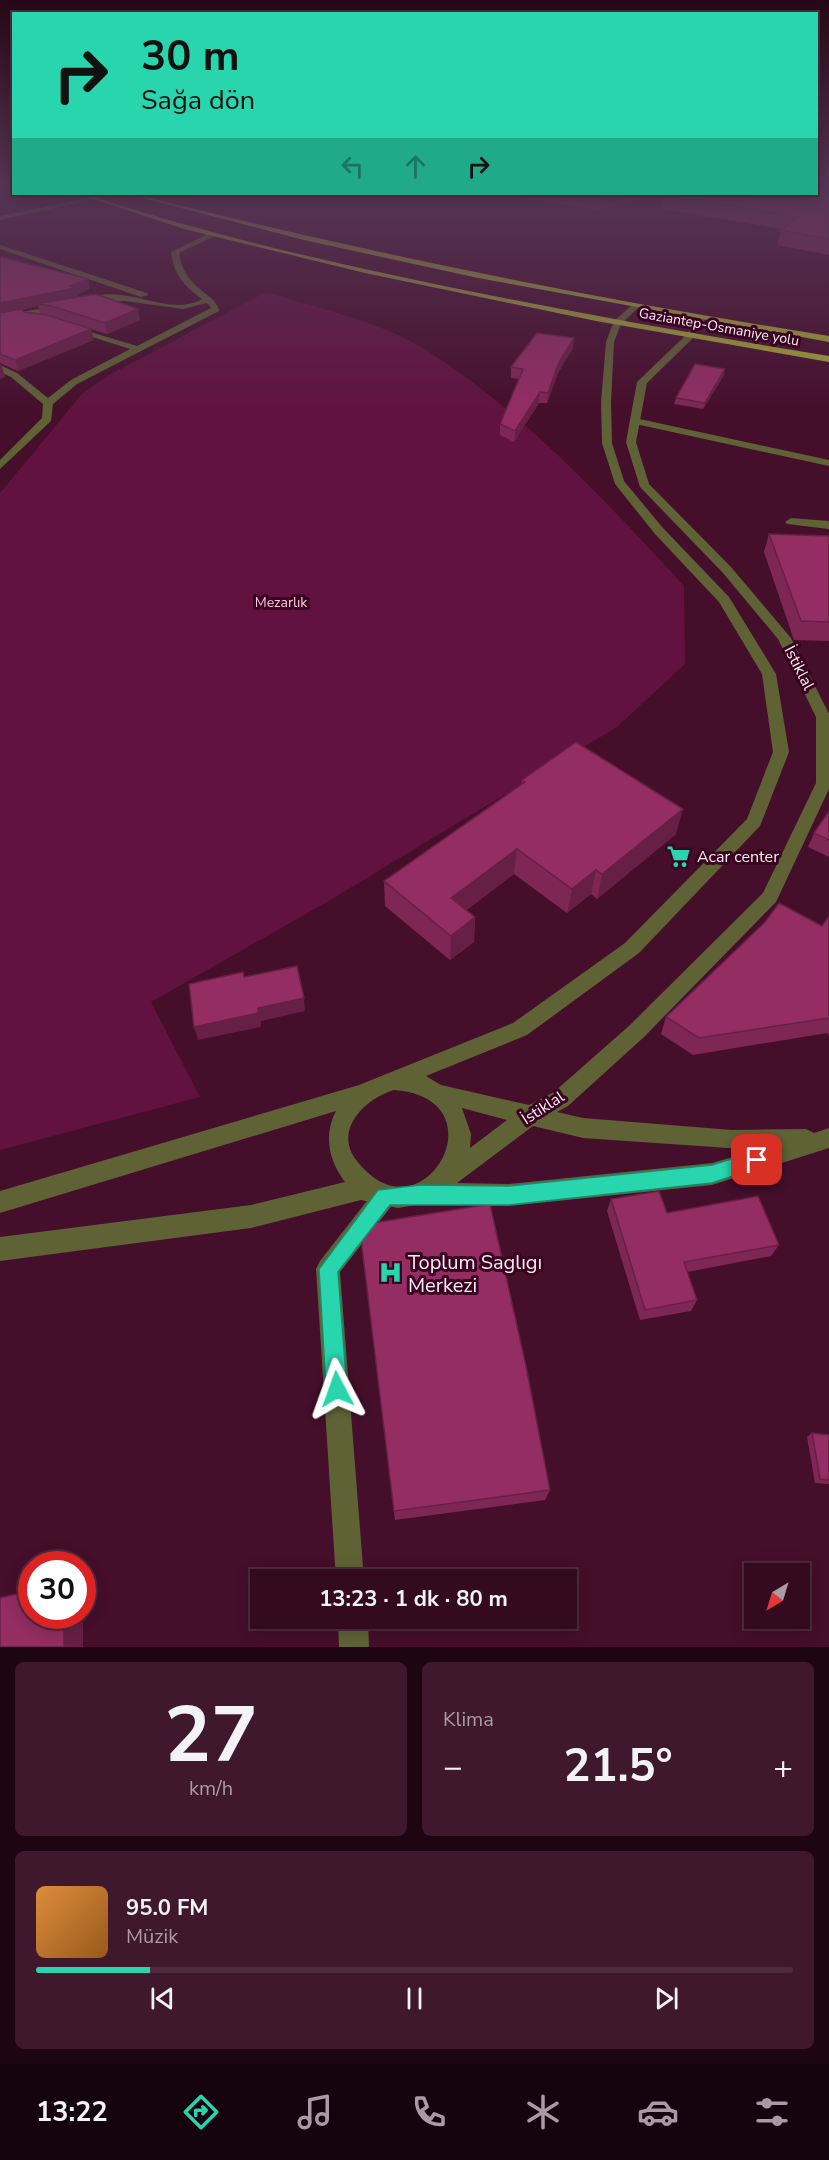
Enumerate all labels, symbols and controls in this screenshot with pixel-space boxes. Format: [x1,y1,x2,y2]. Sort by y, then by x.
text: 30 m [141,28,240,85]
icon: right [42,36,120,114]
text: Sağa dön [141,82,255,119]
icon: left [336,150,369,183]
icon: ahead [399,150,432,183]
icon: right [462,150,495,183]
street label: Gaziantep-Osmaniye yolu [637,304,801,350]
park label: Mezarlık [255,593,308,612]
street label: İstiklal [779,642,820,694]
supermarket icon: Acar center [666,844,692,870]
place label: Acar center [697,846,779,868]
street label: İstiklal [517,1086,569,1130]
pin [731,1134,782,1185]
icon: arrive [740,1143,773,1176]
place label: Toplum Saglıgı Merkezi [408,1249,542,1299]
hospital icon: Toplum Saglıgı Merkezi [377,1260,403,1286]
position arrow [305,1357,369,1421]
speed limit sign: 30 [18,1551,96,1629]
north arrow [744,1563,810,1629]
map controls [744,1563,810,1629]
text: 13:23 · 1 dk · 80 m [319,1584,508,1614]
text: 27 [164,1682,258,1789]
text: Klima [443,1706,494,1733]
text: 21.5° [563,1736,673,1797]
text: − [443,1745,463,1790]
text: + [773,1745,793,1790]
text: km/h [189,1775,233,1802]
text: 95.0 FM [126,1893,208,1923]
text: Müzik [126,1923,178,1950]
icon: previous [146,1982,179,2015]
icon: pause [398,1982,431,2015]
icon: next [650,1982,683,2015]
icon: directions [180,2091,222,2133]
icon: music [294,2091,336,2133]
icon: phone [408,2091,450,2133]
icon: climate [522,2091,564,2133]
icon: car [637,2091,679,2133]
icon: filters [751,2091,793,2133]
text: 13:22 [36,2094,108,2131]

